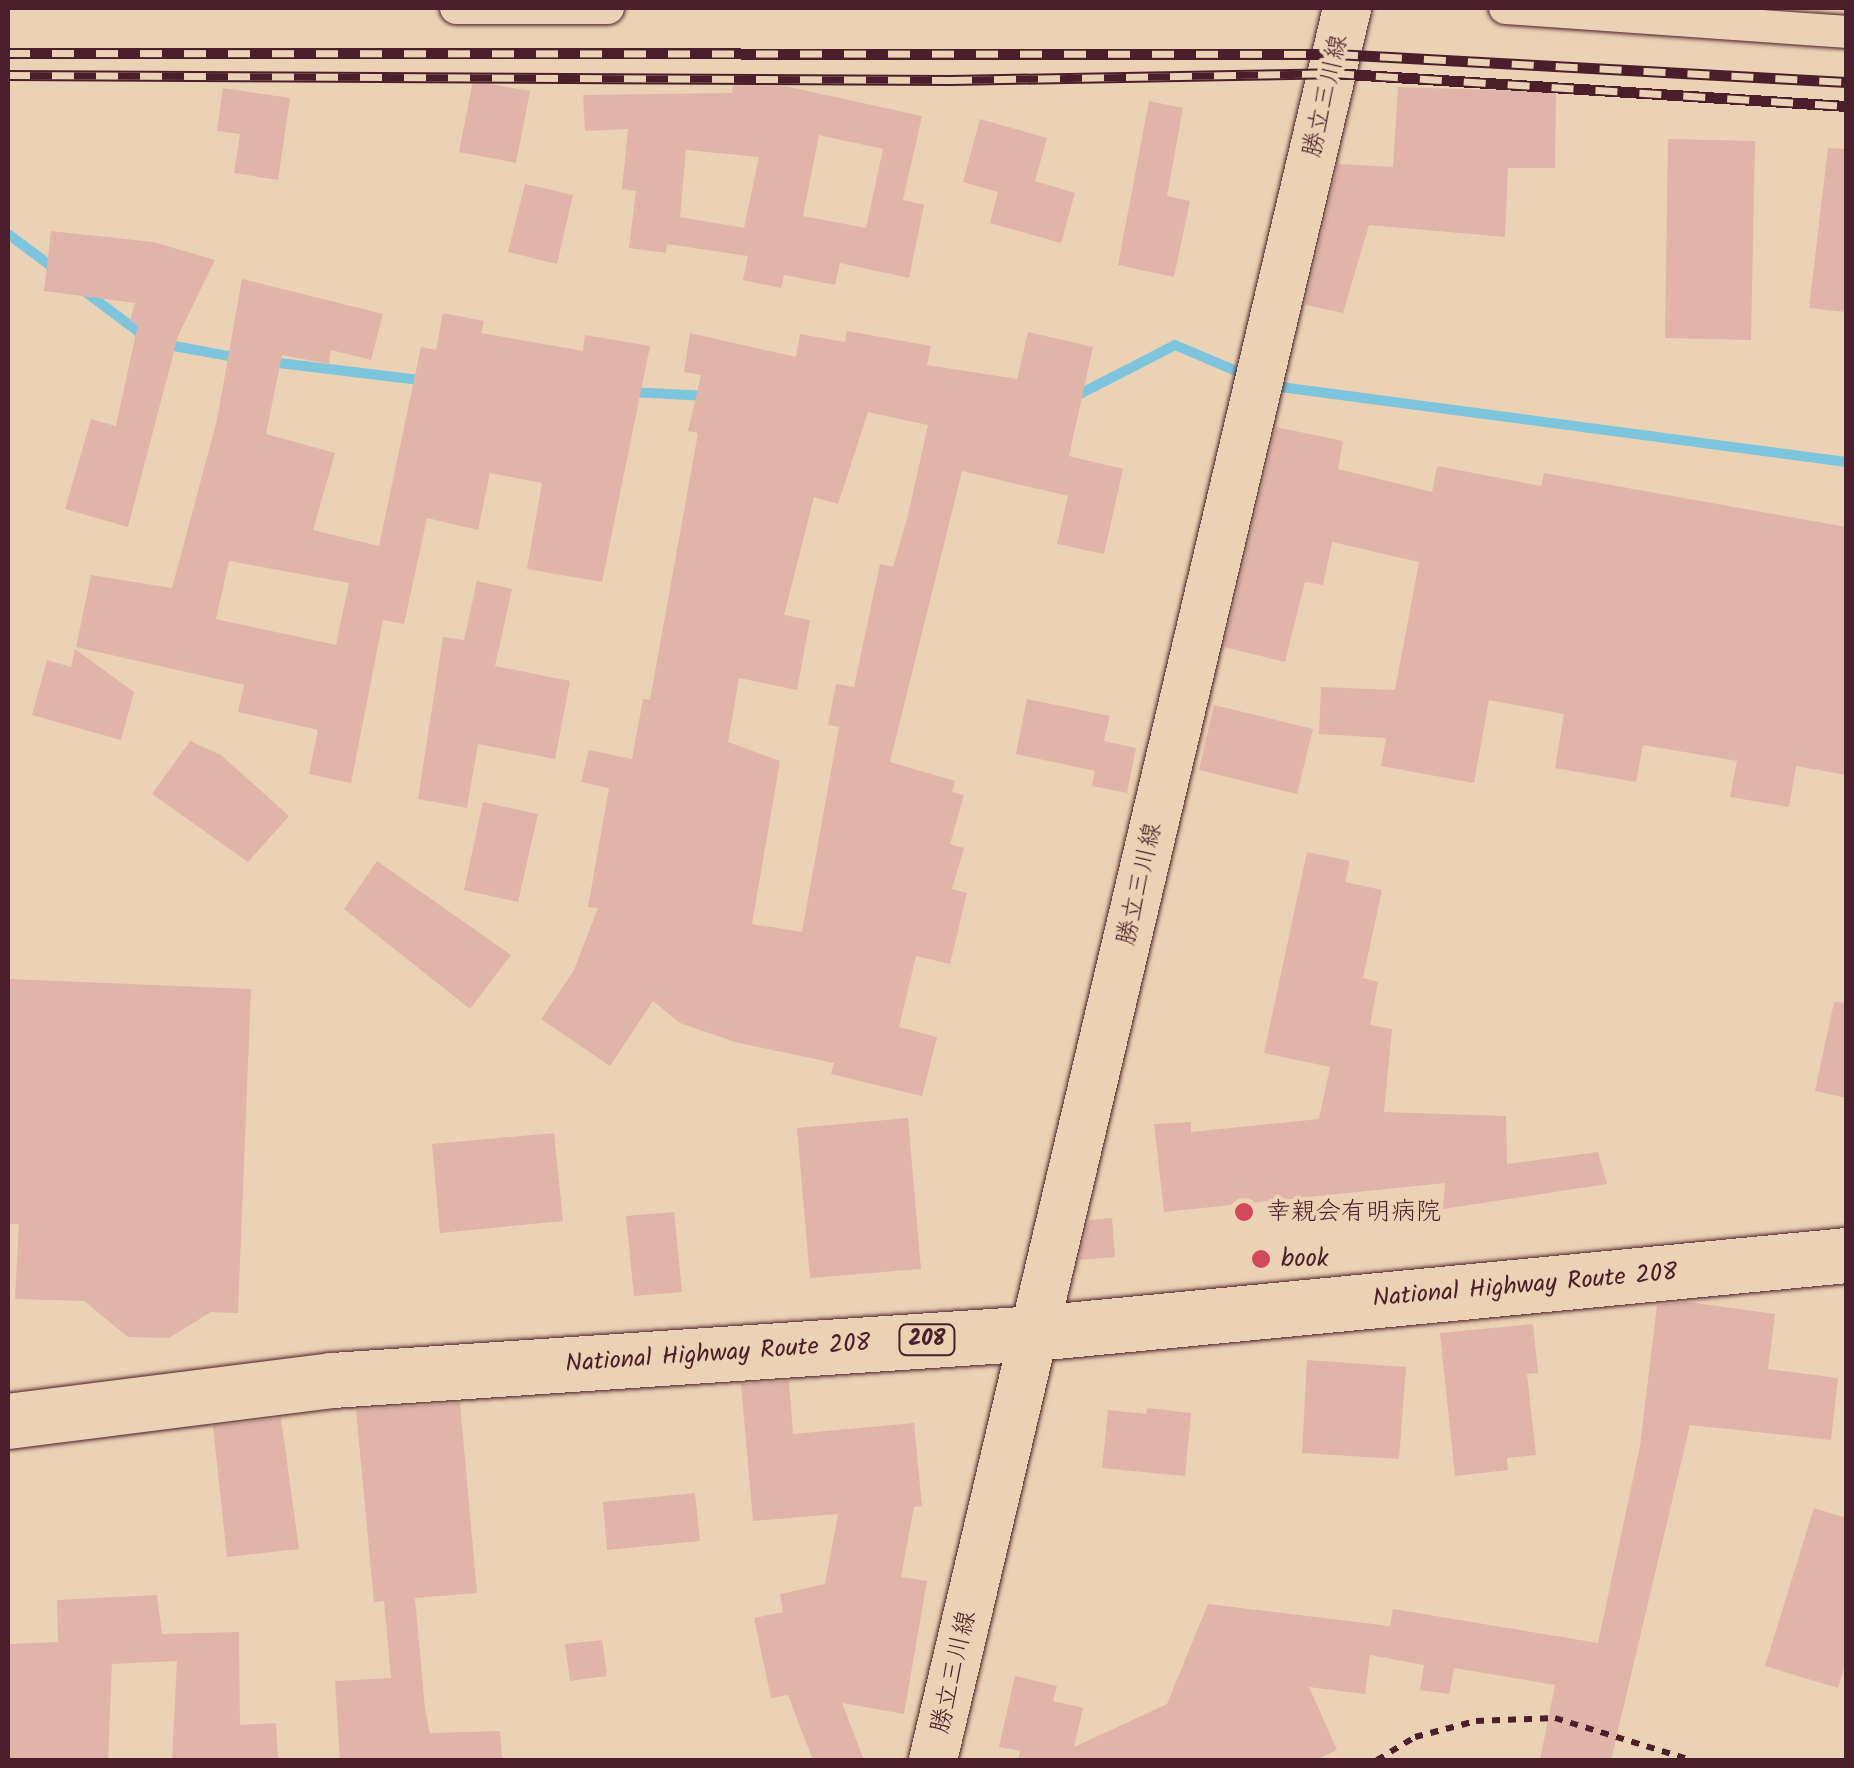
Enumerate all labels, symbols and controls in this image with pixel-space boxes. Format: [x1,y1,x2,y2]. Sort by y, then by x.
street label: 勝立三川線 [1297,32,1355,160]
street label: 勝立三川線 [1111,820,1169,948]
place label: 幸親会有明病院 [1266,1197,1441,1227]
marker: 幸親会有明病院 [1231,1199,1257,1225]
place label: book [1281,1244,1328,1274]
marker: book [1250,1248,1272,1270]
street label: National Highway Route 208 [1371,1258,1679,1314]
road number: 208 [897,1323,957,1357]
street label: National Highway Route 208 [564,1328,872,1380]
street label: 勝立三川線 [925,1608,983,1736]

